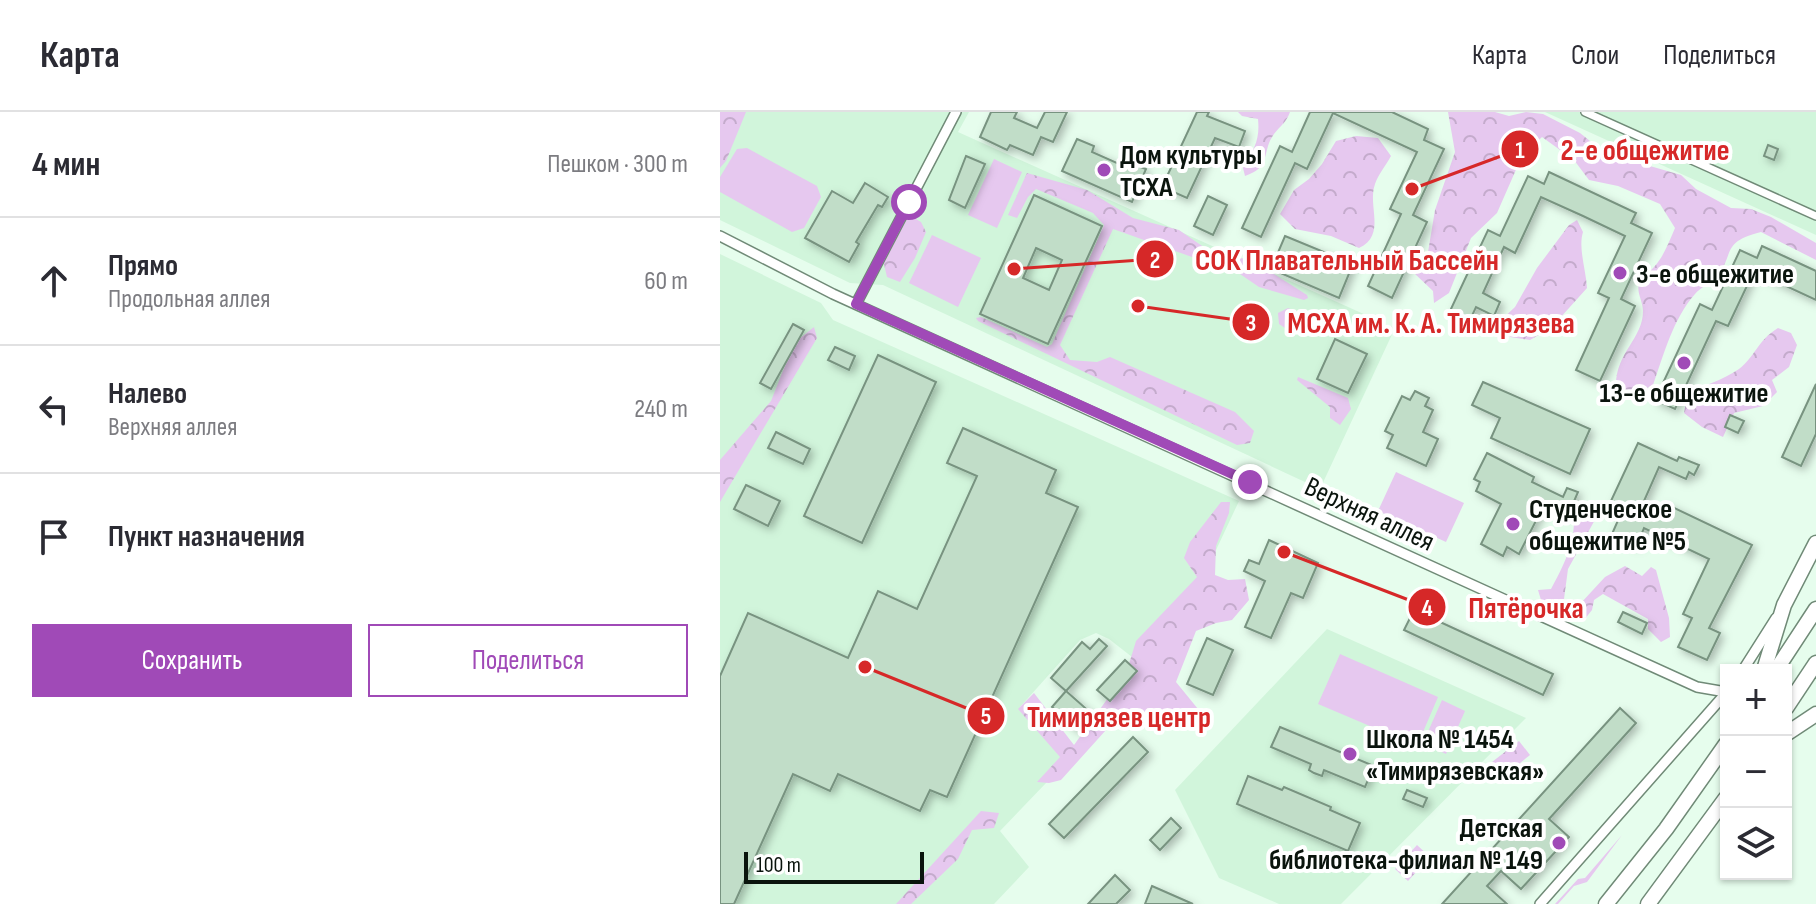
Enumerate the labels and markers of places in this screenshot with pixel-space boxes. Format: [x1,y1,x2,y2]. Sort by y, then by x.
callout: 2-е общежитие [1500,122,1750,176]
place label: Дом культуры ТСХА [1120,139,1262,204]
marker: Дом культуры ТСХА [1095,161,1113,179]
callout: СОК Плавательный Бассейн [1135,232,1520,286]
place label: 3-е общежитие [1636,258,1794,291]
marker: 3-е общежитие [1611,264,1629,282]
callout: МСХА им. К. А. Тимирязева [1231,295,1591,349]
marker: 13-е общежитие [1675,354,1693,372]
place label: 13-е общежитие [1600,377,1768,410]
place label: Студенческое общежитие №5 [1529,493,1686,558]
marker: Студенческое общежитие №5 [1504,515,1522,533]
callout: Пятёрочка [1407,580,1604,634]
callout: Тимирязев центр [966,689,1231,743]
place label: Школа № 1454 «Тимирязевская» [1366,723,1544,788]
marker: Школа № 1454 «Тимирязевская» [1341,745,1359,763]
place label: Детская библиотека-филиал № 149 [1269,812,1543,877]
marker: Детская библиотека-филиал № 149 [1550,834,1568,852]

